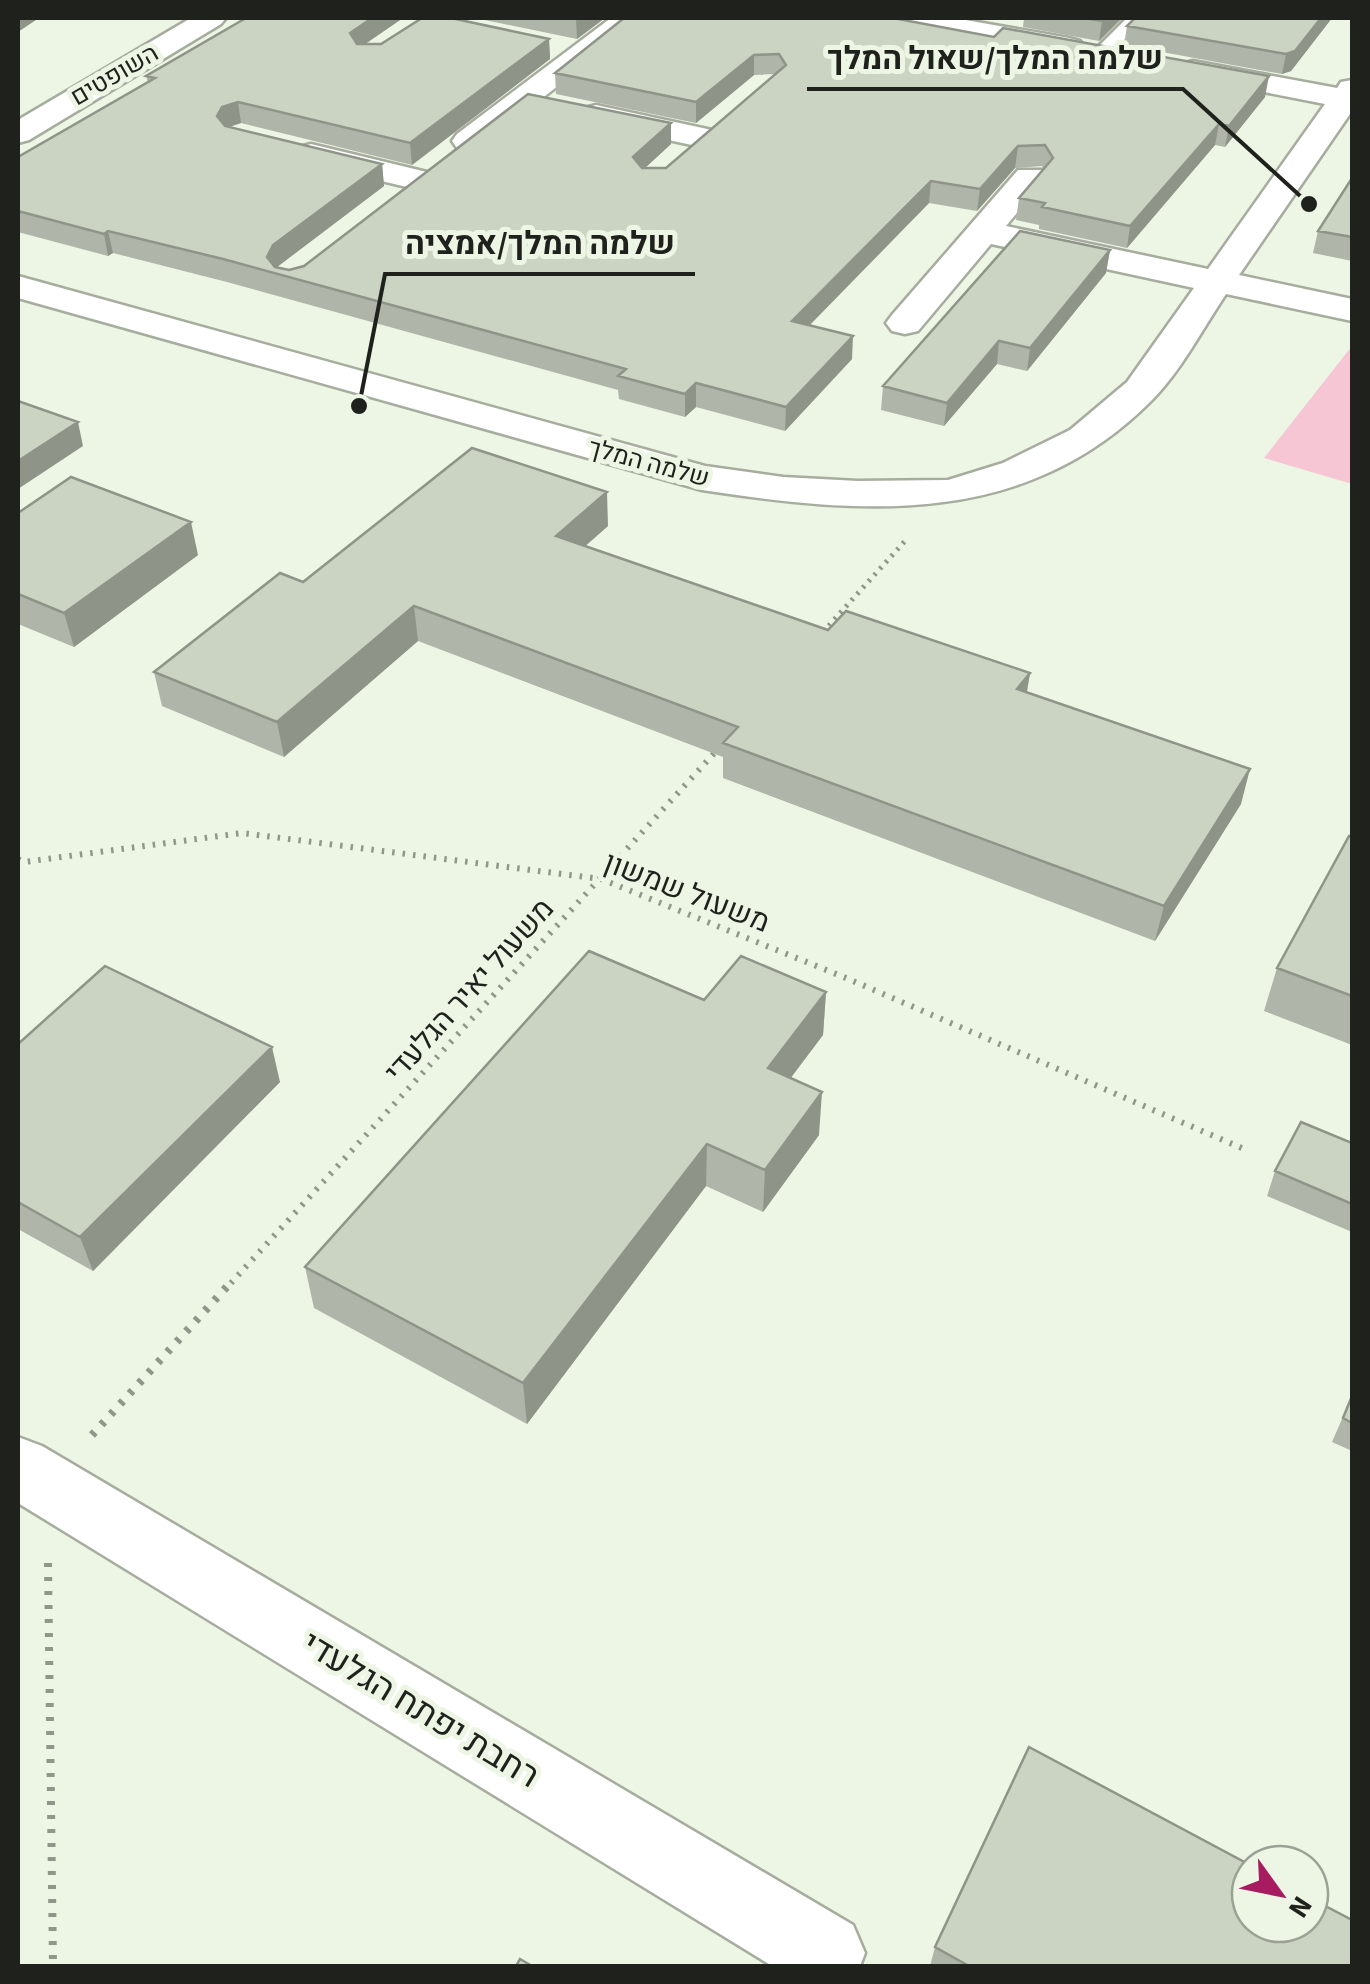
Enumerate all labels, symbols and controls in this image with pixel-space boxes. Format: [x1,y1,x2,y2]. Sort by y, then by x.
callout: שלמה המלך/שאול המלך [807,27,1183,89]
street label: השופטים [64,35,165,115]
text: שלמה המלך/שאול המלך [827,36,1163,82]
callout: שלמה המלך/אמציה [385,212,695,274]
text: שלמה המלך/אמציה [405,221,675,267]
street label: שלמה המלך [584,430,713,496]
street label: משעול שמשון [598,841,776,944]
street label: משעול יאיר הגלעדי [375,889,564,1092]
street label: רחבת יפתח הגלעדי [292,1619,549,1801]
north arrow [1230,1844,1330,1944]
text: N [1278,1888,1322,1926]

